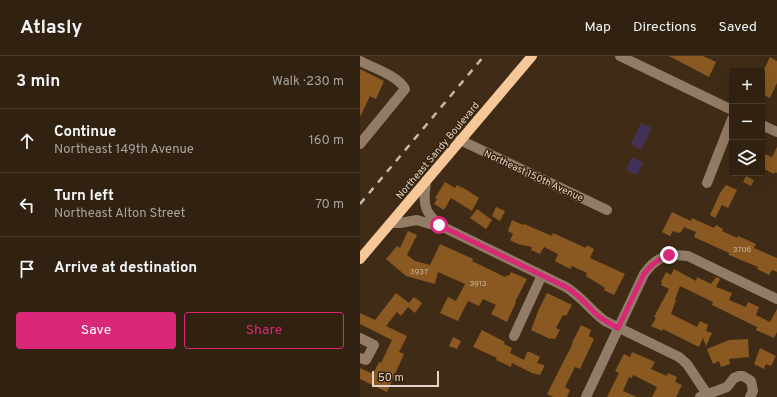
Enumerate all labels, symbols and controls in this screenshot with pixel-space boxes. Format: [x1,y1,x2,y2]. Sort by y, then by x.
text: Atlasly [20,16,82,40]
text: Map [585,19,611,36]
text: Directions [633,19,697,36]
text: Saved [719,19,757,36]
map controls [729,68,765,176]
button: + [729,68,765,104]
text: 3 min [16,71,60,93]
text: Walk · 230 m [272,74,344,90]
street label: Northeast Sandy Boulevard [394,100,483,202]
button: − [729,104,765,140]
text: Continue [54,123,116,142]
icon: ahead [16,130,38,152]
text: 160 m [309,133,344,149]
button: layers [729,140,765,176]
text: Northeast 149th Avenue [54,142,194,158]
street label: Northeast 150th Avenue [482,148,585,205]
text: Turn left [54,187,114,206]
icon: left [16,194,38,216]
text: 70 m [315,197,344,213]
text: Northeast Alton Street [54,206,185,222]
route start [430,216,448,234]
house number: 3706 [733,245,752,255]
route end [660,246,678,264]
icon: arrive [16,258,38,280]
text: Arrive at destination [54,259,197,278]
house number: 3937 [410,267,428,277]
house number: 3913 [469,279,487,289]
button: Save [16,312,176,349]
button: Share [184,312,344,349]
scale bar [372,369,439,388]
text: 50 m [378,371,404,385]

